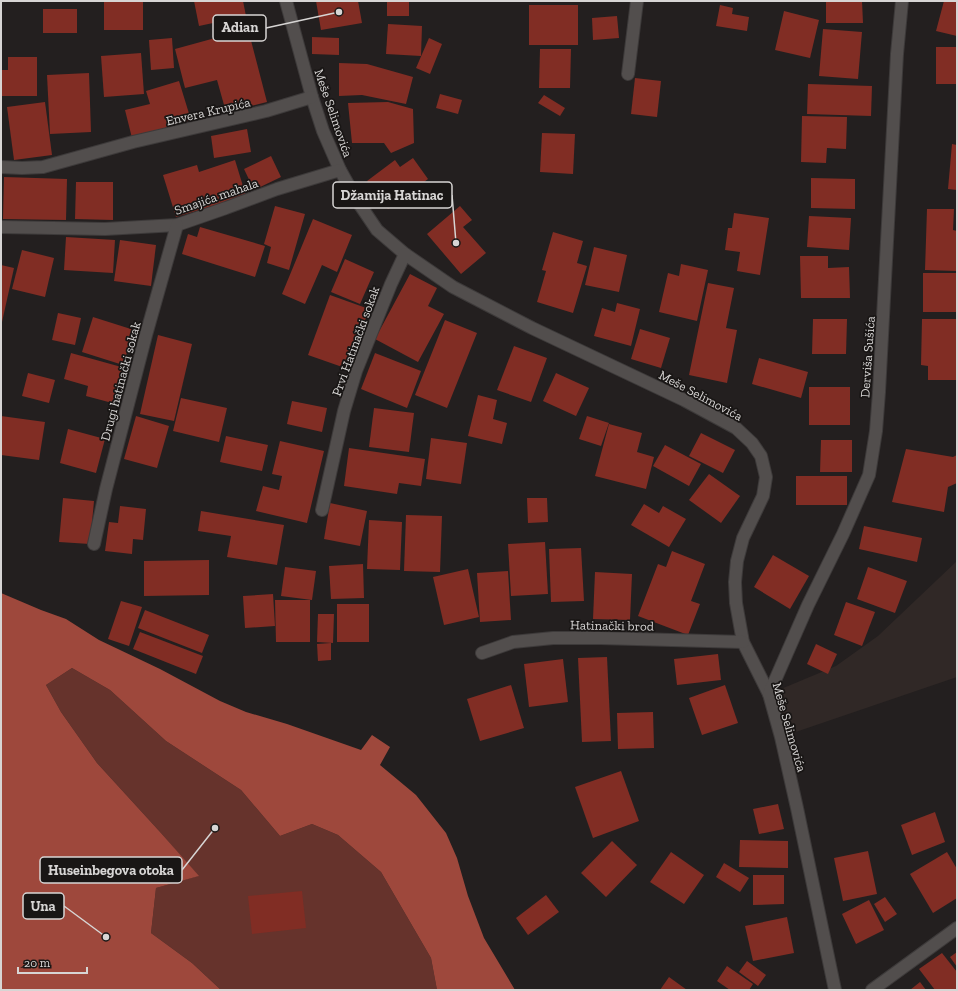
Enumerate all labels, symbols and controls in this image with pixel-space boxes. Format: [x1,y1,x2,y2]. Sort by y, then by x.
callout: Adian [213,15,266,41]
text: Adian [221,19,259,36]
street label: Meše Selimovića [311,67,356,160]
street label: Envera Krupića [164,94,252,128]
street label: Smajića mahala [172,175,261,219]
callout: Džamija Hatinac [333,182,452,208]
text: Džamija Hatinac [341,187,444,204]
street label: Prvi Hatinački sokak [329,284,382,398]
street label: Derviša Sušića [857,315,878,398]
street label: Drugi hatinački sokak [97,320,144,442]
street label: Meše Selimovića [656,367,746,424]
street label: Hatinački brod [570,617,654,634]
street label: Meše Selimovića [770,681,810,774]
callout: Huseinbegova otoka [40,857,182,883]
text: Huseinbegova otoka [48,862,174,879]
callout: Una [23,893,64,919]
text: Una [30,898,56,915]
scale bar [18,949,87,975]
text: 20 m [24,956,51,970]

